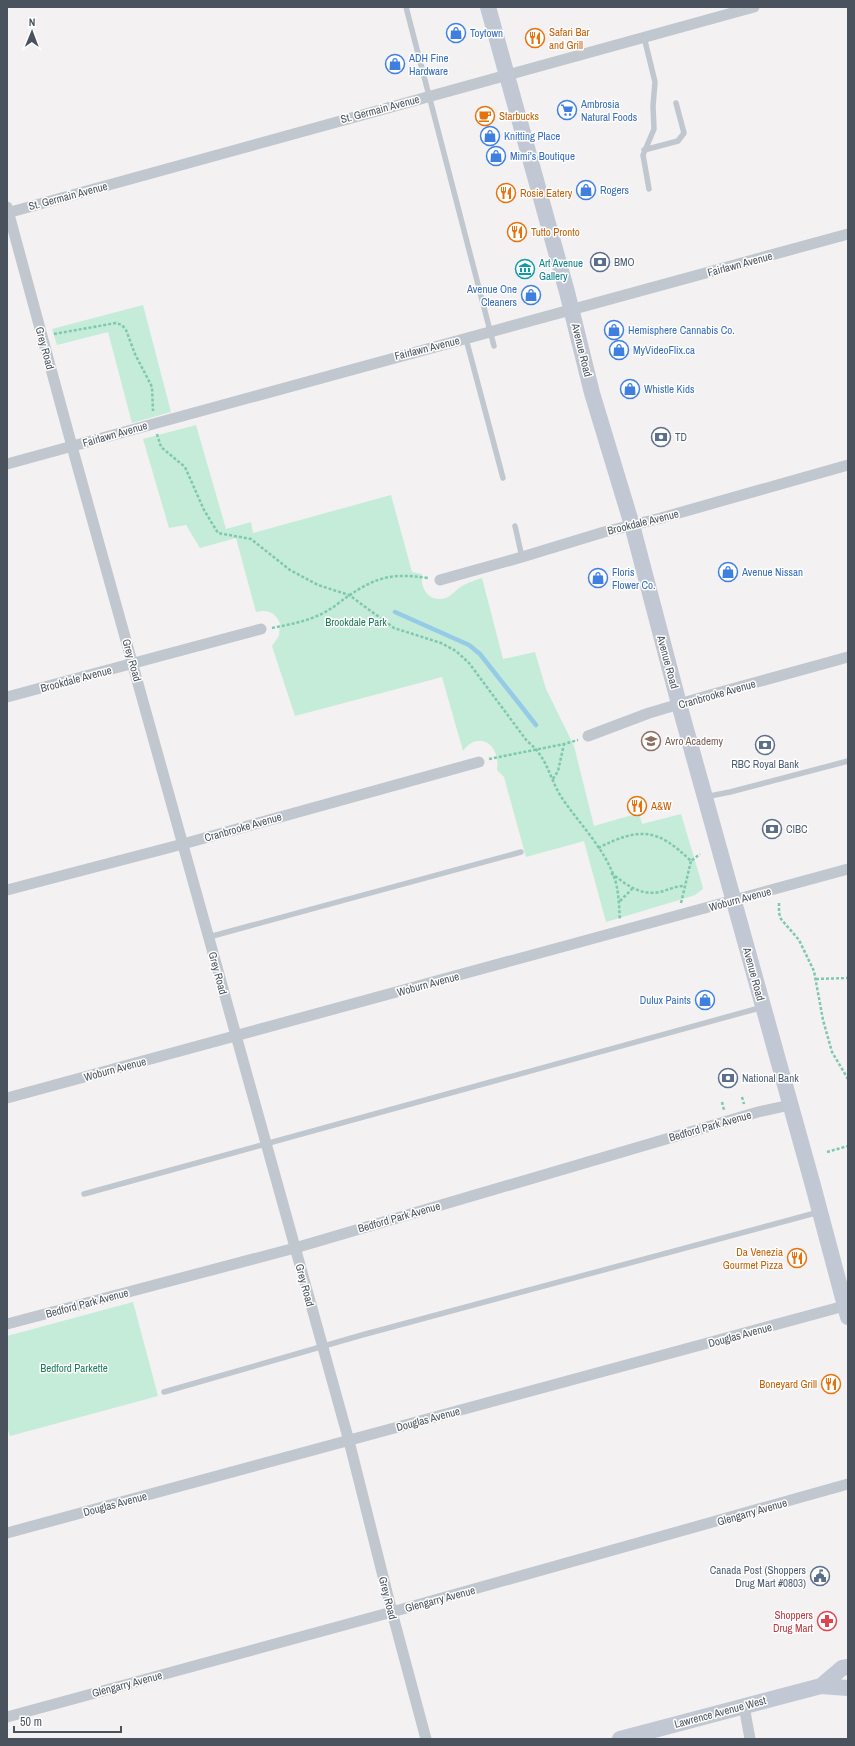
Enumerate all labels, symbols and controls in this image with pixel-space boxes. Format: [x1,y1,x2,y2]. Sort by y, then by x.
north arrow [12,12,52,52]
text: N [29,15,36,29]
shop icon: Toytown [445,22,467,44]
place label: Safari Bar and Grill [549,25,590,52]
place label: Toytown [470,26,503,40]
restaurant icon: Safari Bar and Grill [524,27,546,49]
place label: ADH Fine Hardware [408,51,449,78]
shop icon: ADH Fine Hardware [384,53,406,75]
street label: St. Germain Avenue [339,92,421,126]
place label: Ambrosia Natural Foods [580,97,638,124]
supermarket icon: Ambrosia Natural Foods [556,99,578,121]
cafe icon: Starbucks [474,105,496,127]
place label: Starbucks [499,109,540,123]
shop icon: Knitting Place [479,125,501,147]
place label: Knitting Place [504,129,560,143]
shop icon: Mimi's Boutique [485,145,507,167]
place label: Mimi's Boutique [510,149,575,163]
street label: St. Germain Avenue [27,179,109,213]
shop icon: Rogers [575,179,597,201]
restaurant icon: Rosie Eatery [495,182,517,204]
place label: Rogers [600,183,630,197]
place label: Rosie Eatery [520,186,573,200]
restaurant icon: Tutto Pronto [506,221,528,243]
place label: Tutto Pronto [531,225,580,239]
street label: Fairlawn Avenue [706,249,774,279]
bank icon: BMO [589,251,611,273]
place label: BMO [614,255,635,269]
place label: Art Avenue Gallery [538,256,583,283]
museum icon: Art Avenue Gallery [514,258,536,280]
place label: Avenue One Cleaners [466,282,517,309]
shop icon: Avenue One Cleaners [520,284,542,306]
shop icon: Hemisphere Cannabis Co. [603,319,625,341]
street label: Avenue Road [568,321,595,378]
place label: Hemisphere Cannabis Co. [628,323,735,337]
street label: Grey Road [33,325,57,371]
street label: Fairlawn Avenue [393,333,461,363]
shop icon: MyVideoFlix.ca [608,339,630,361]
place label: MyVideoFlix.ca [633,343,695,357]
shop icon: Whistle Kids [619,378,641,400]
place label: Whistle Kids [644,382,695,396]
street label: Fairlawn Avenue [81,418,149,450]
bank icon: TD [650,426,672,448]
place label: TD [675,430,687,444]
street label: Brookdale Avenue [606,506,680,538]
shop icon: Avenue Nissan [717,561,739,583]
place label: Floris Flower Co. [612,565,656,592]
place label: Avenue Nissan [741,565,803,579]
shop icon: Floris Flower Co. [587,567,609,589]
park label: Brookdale Park [325,615,387,629]
street label: Avenue Road [654,633,682,690]
street label: Grey Road [119,637,145,683]
street label: Brookdale Avenue [39,663,113,695]
street label: Cranbrooke Avenue [677,676,757,712]
school or university icon: Avro Academy [640,730,662,752]
place label: Avro Academy [664,734,723,748]
bank icon: RBC Royal Bank [754,734,776,756]
place label: RBC Royal Bank [731,757,799,771]
restaurant icon: A&W [626,795,648,817]
place label: A&W [650,799,672,813]
street label: Cranbrooke Avenue [203,809,283,845]
bank icon: CIBC [761,818,783,840]
place label: CIBC [786,822,808,836]
street label: Woburn Avenue [707,884,773,914]
street label: Avenue Road [740,945,768,1002]
street label: Grey Road [206,950,230,996]
street label: Woburn Avenue [395,969,461,999]
shop icon: Dulux Paints [694,989,716,1011]
place label: Dulux Paints [640,993,691,1007]
street label: Woburn Avenue [82,1054,148,1084]
bank icon: National Bank [717,1067,739,1089]
place label: National Bank [742,1071,799,1085]
street label: Bedford Park Avenue [667,1108,753,1144]
street label: Bedford Park Avenue [356,1199,442,1235]
place label: Da Venezia Gourmet Pizza [723,1245,783,1272]
restaurant icon: Da Venezia Gourmet Pizza [786,1247,808,1269]
street label: Grey Road [293,1262,317,1308]
street label: Bedford Park Avenue [44,1285,130,1321]
street label: Douglas Avenue [707,1320,773,1350]
park label: Bedford Parkette [40,1361,108,1375]
restaurant icon: Boneyard Grill [820,1373,842,1395]
place label: Boneyard Grill [759,1377,817,1391]
street label: Douglas Avenue [395,1404,461,1434]
street label: Douglas Avenue [82,1489,148,1519]
street label: Glengarry Avenue [715,1495,789,1529]
place label: Canada Post (Shoppers Drug Mart #0803) [710,1563,806,1590]
public building icon: Canada Post (Shoppers Drug Mart #0803) [809,1565,831,1587]
street label: Grey Road [376,1575,400,1621]
street label: Glengarry Avenue [403,1583,477,1615]
place label: Shoppers Drug Mart [773,1608,813,1635]
pharmacy icon: Shoppers Drug Mart [816,1610,838,1632]
street label: Glengarry Avenue [90,1668,164,1700]
street label: Lawrence Avenue West [673,1693,768,1731]
scale bar [14,1708,121,1734]
text: 50 m [20,1714,42,1730]

